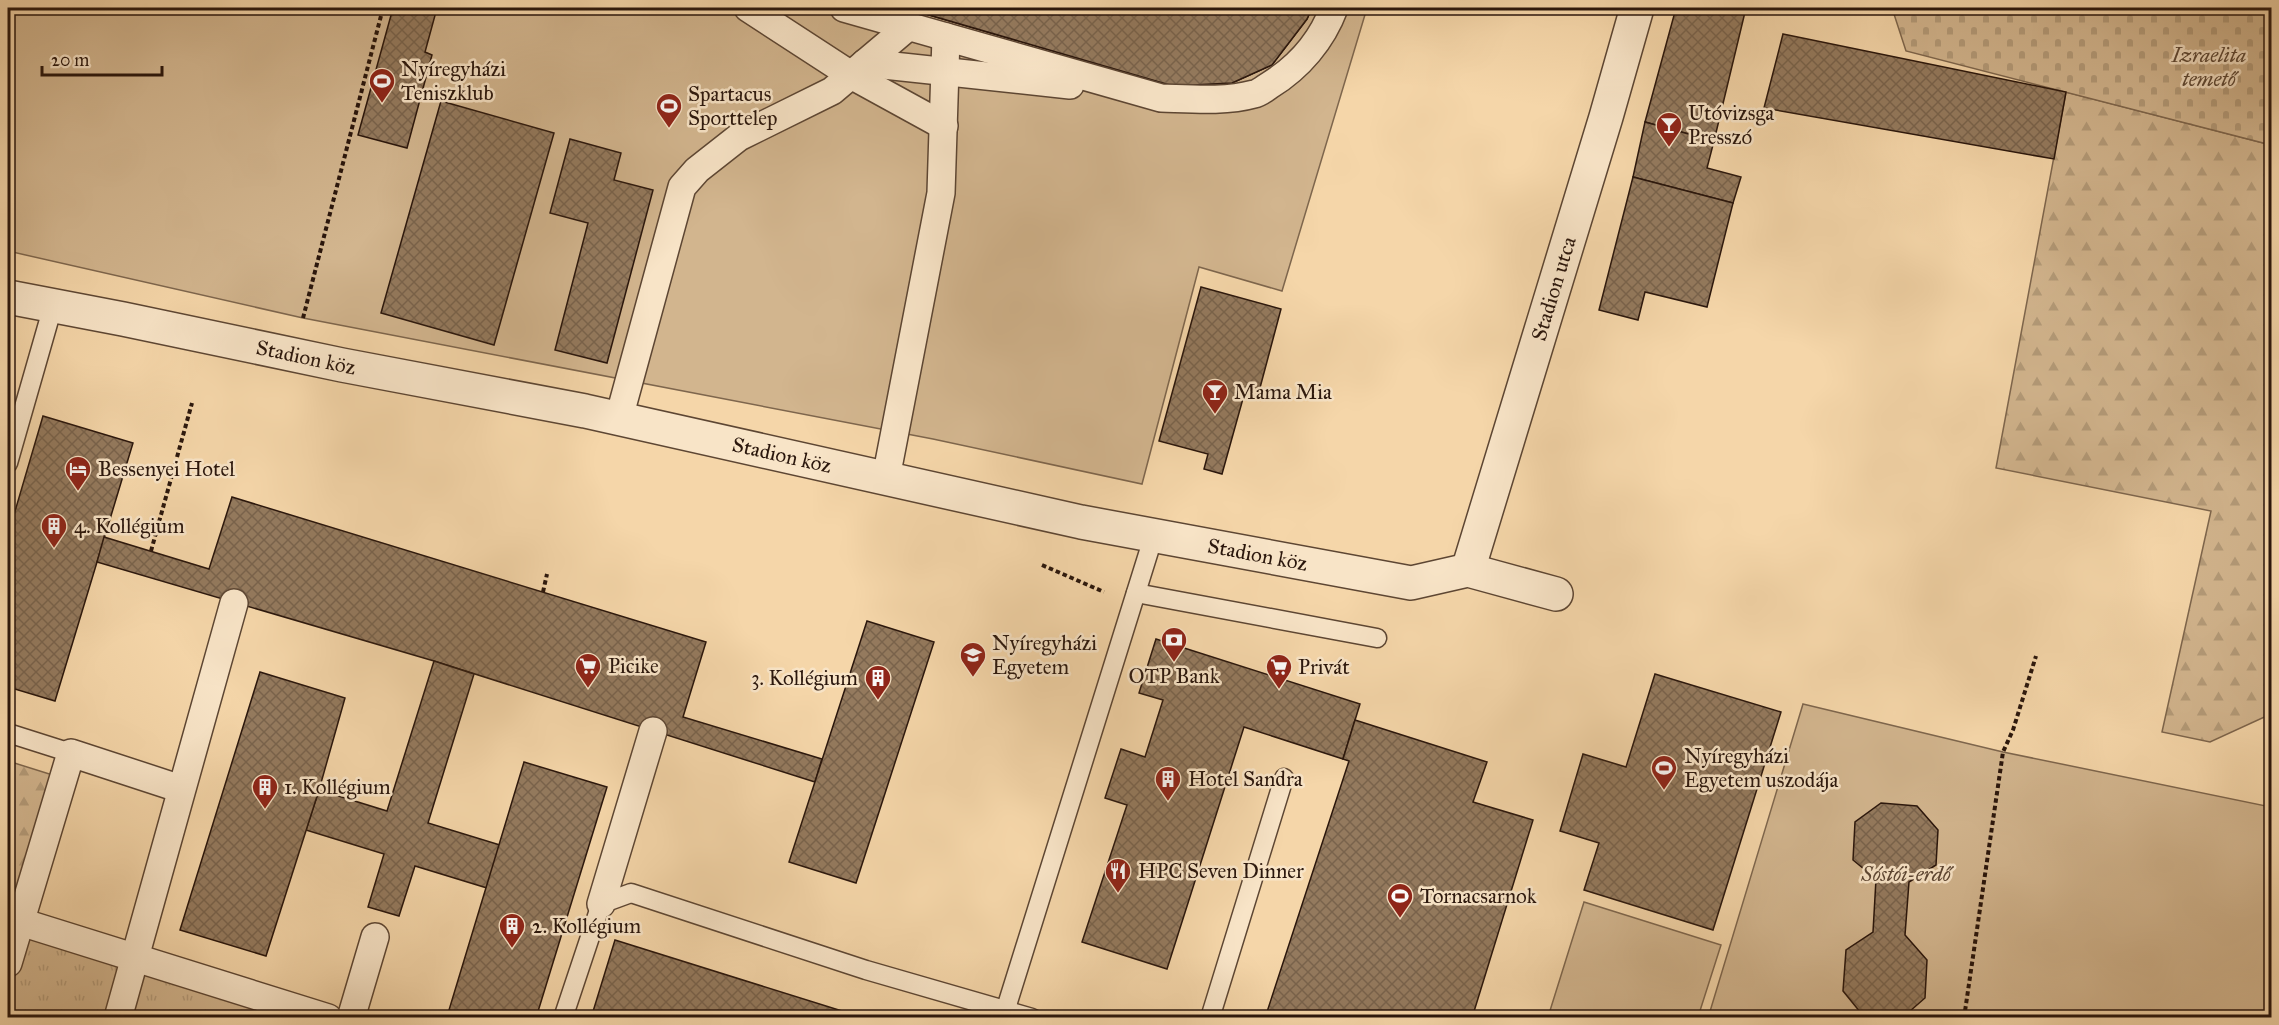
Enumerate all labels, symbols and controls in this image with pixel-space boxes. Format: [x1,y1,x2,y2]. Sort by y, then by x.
scale bar [42,39,162,77]
park label: Izraelita temető [2171,42,2246,92]
text: 20 m [51,49,89,71]
place label: Nyíregyházi Teniszklub [401,56,506,106]
sports icon: Nyíregyházi Teniszklub [367,66,397,104]
place label: Spartacus Sporttelep [688,81,778,131]
sports icon: Spartacus Sporttelep [654,91,684,129]
place label: Utóvizsga Presszó [1688,100,1774,150]
bar icon: Utóvizsga Presszó [1654,110,1684,148]
street label: Stadion utca [1526,233,1582,344]
street label: Stadion köz [254,334,358,380]
bar icon: Mama Mia [1200,377,1230,415]
place label: Mama Mia [1234,379,1332,405]
street label: Stadion köz [730,431,834,479]
hotel icon: Bessenyei Hotel [63,454,93,492]
place label: Bessenyei Hotel [98,456,235,482]
building icon: 4. Kollégium [39,511,69,549]
place label: 4. Kollégium [74,513,185,539]
street label: Stadion köz [1205,533,1310,577]
bank icon: OTP Bank [1159,625,1189,663]
place label: Nyíregyházi Egyetem [992,630,1097,680]
school or university icon: Nyíregyházi Egyetem [958,640,988,678]
supermarket icon: Picike [573,651,603,689]
supermarket icon: Privát [1264,652,1294,690]
place label: Picike [608,653,659,679]
place label: Privát [1298,654,1350,680]
building icon: 3. Kollégium [863,663,893,701]
place label: OTP Bank [1129,663,1220,689]
place label: 3. Kollégium [751,665,858,691]
place label: Nyíregyházi Egyetem uszodája [1684,743,1838,793]
sports icon: Nyíregyházi Egyetem uszodája [1649,753,1679,791]
building icon: Hotel Sandra [1153,764,1183,802]
place label: Hotel Sandra [1188,766,1303,792]
building icon: 1. Kollégium [250,772,280,810]
place label: 1. Kollégium [284,774,391,800]
restaurant icon: HPC Seven Dinner [1103,856,1133,894]
place label: HPC Seven Dinner [1138,858,1304,884]
park label: Sóstói-erdő [1860,861,1955,887]
sports icon: Tornacsarnok [1385,881,1415,919]
place label: Tornacsarnok [1420,883,1537,909]
building icon: 2. Kollégium [497,911,527,949]
place label: 2. Kollégium [532,913,642,939]

